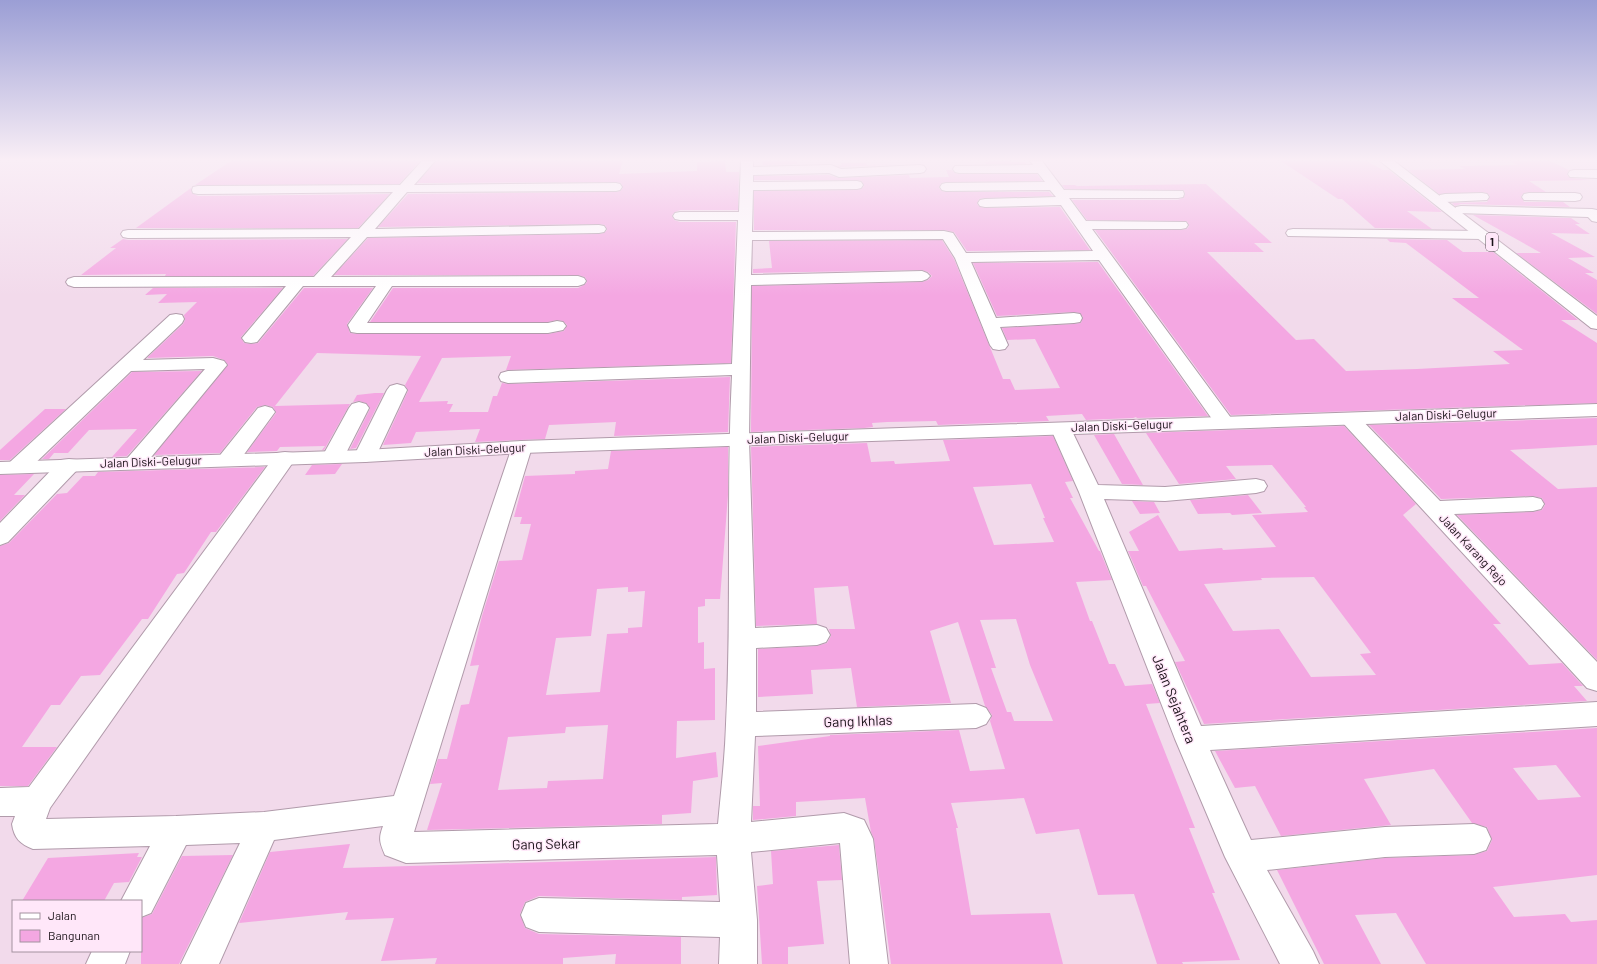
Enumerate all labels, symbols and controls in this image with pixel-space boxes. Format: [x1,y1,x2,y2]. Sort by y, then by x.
road number: 1 [1486,233,1498,251]
street label: Jalan Diski–Gelugur [1395,405,1498,423]
street label: Jalan Diski–Gelugur [1071,416,1174,434]
street label: Jalan Diski–Gelugur [747,428,850,446]
street label: Jalan Diski–Gelugur [424,439,527,459]
street label: Jalan Diski–Gelugur [100,452,203,470]
street label: Jalan Karang Rejo [1437,510,1511,588]
street label: Jalan Sejahtera [1149,652,1200,746]
street label: Gang Ikhlas [823,711,893,730]
street label: Gang Sekar [512,834,580,853]
legend [12,900,142,952]
text: Jalan [48,908,76,922]
text: Bangunan [48,928,100,942]

